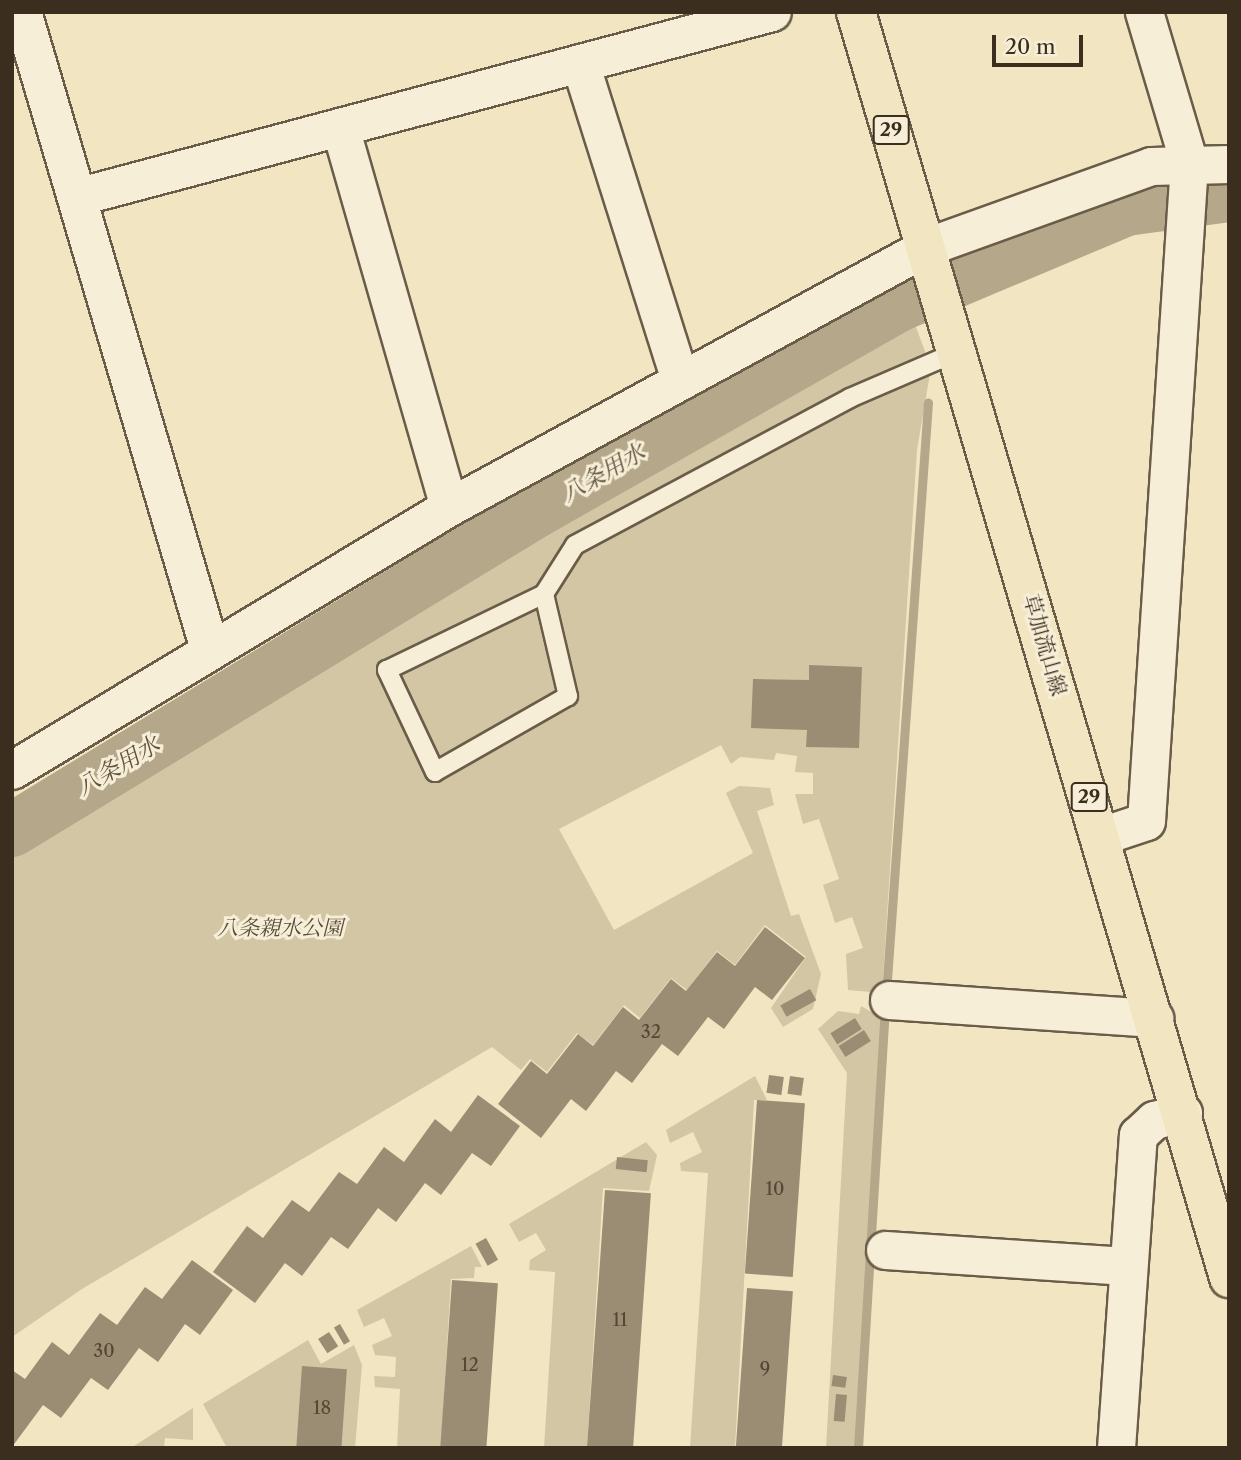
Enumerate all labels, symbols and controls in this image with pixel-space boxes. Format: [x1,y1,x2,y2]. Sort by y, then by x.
scale bar [996,21,1087,65]
text: 20 m [1005,34,1056,59]
road number: 29 [872,114,910,146]
water label: 八条用水 [556,438,650,508]
street label: 草加流山線 [1018,591,1072,699]
water label: 八条用水 [71,730,165,802]
road number: 29 [1070,782,1108,812]
park label: 八条親水公園 [217,915,343,941]
house number: 32 [641,1021,661,1043]
house number: 10 [766,1178,784,1200]
house number: 11 [612,1309,628,1331]
house number: 30 [93,1340,115,1362]
house number: 12 [461,1354,479,1376]
house number: 9 [760,1358,770,1380]
house number: 18 [313,1397,331,1419]

